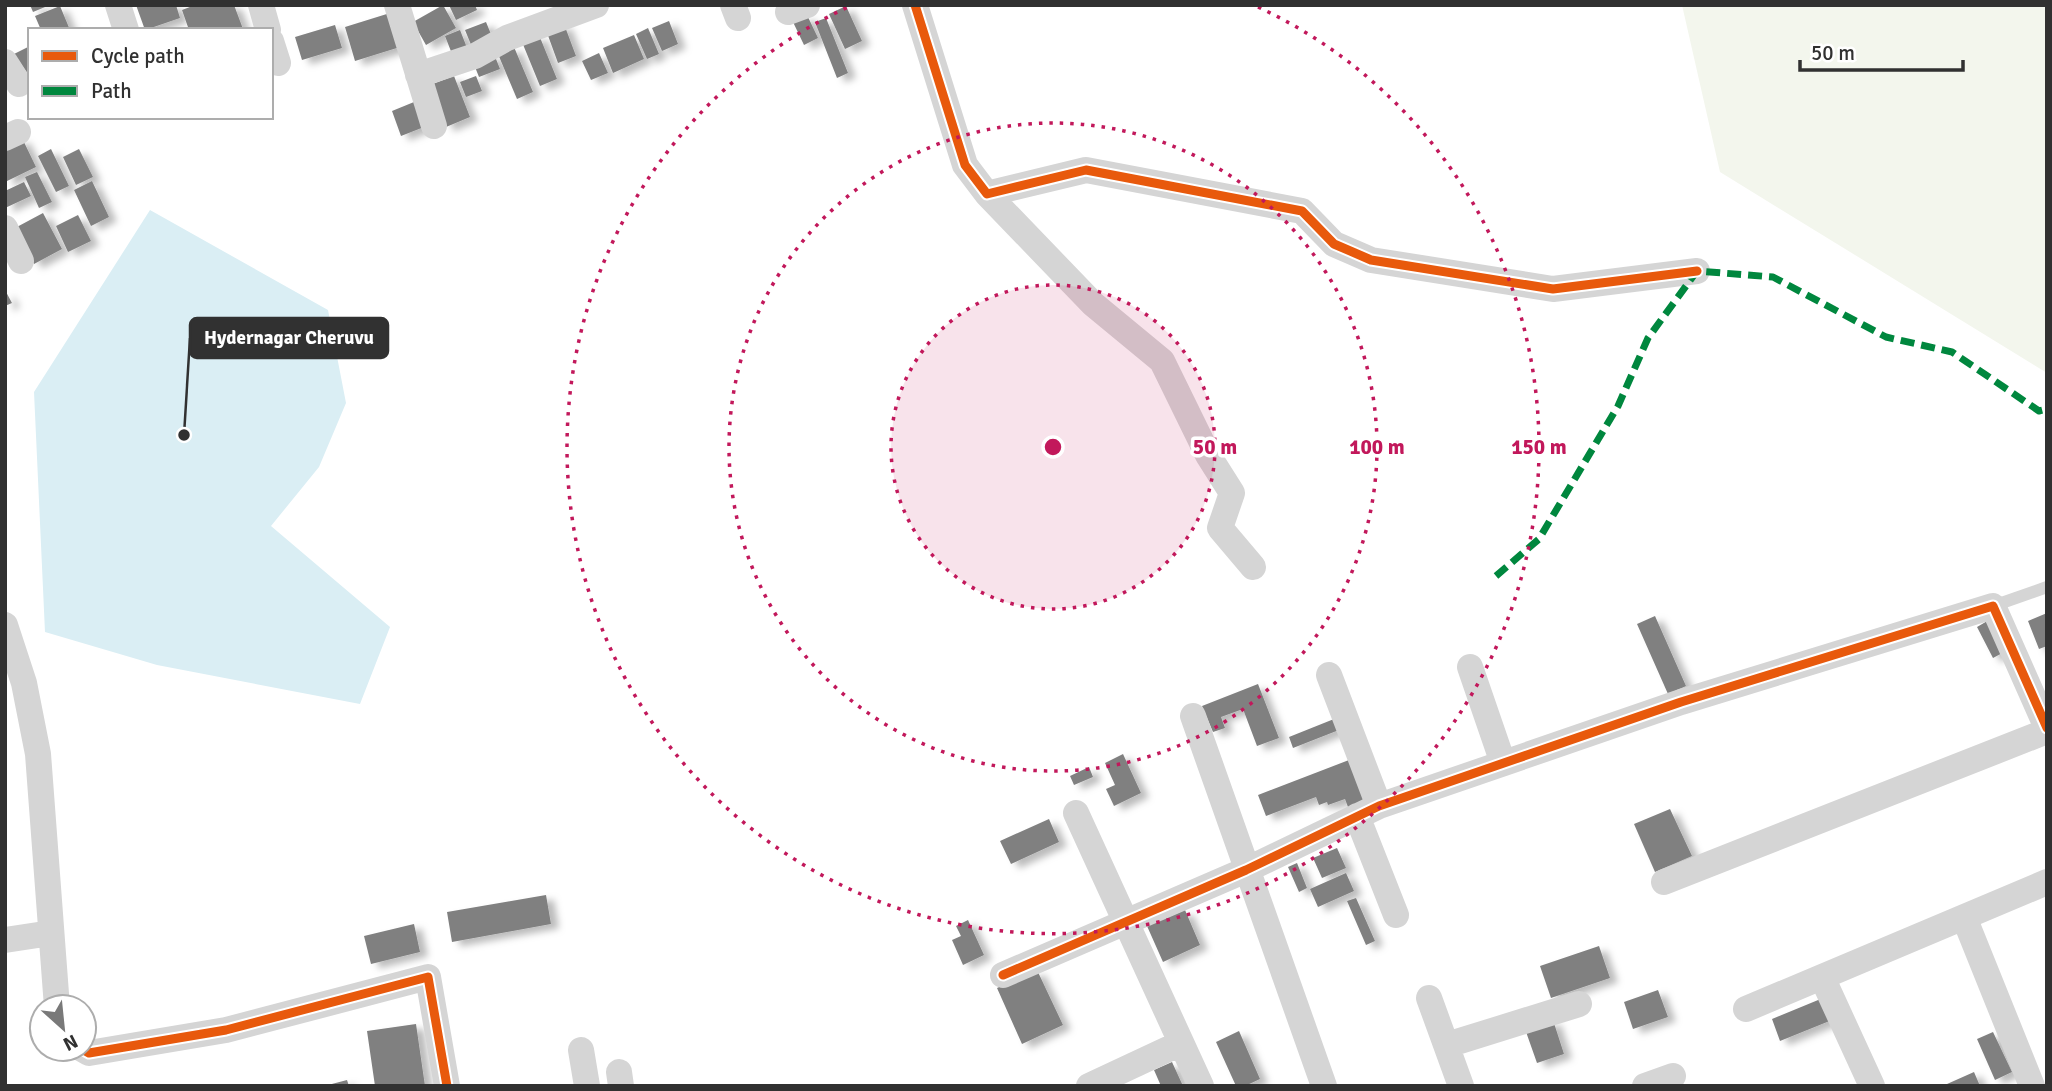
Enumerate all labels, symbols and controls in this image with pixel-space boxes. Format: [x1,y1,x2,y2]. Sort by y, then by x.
legend [28,28,273,119]
scale bar [1800,28,1963,72]
text: 50 m [1811,40,1855,66]
text: Cycle path [91,43,185,69]
text: Path [91,78,132,104]
callout: Hydernagar Cheruvu [190,318,388,358]
text: Hydernagar Cheruvu [204,326,374,350]
text: 50 m [1193,434,1237,460]
text: 100 m [1349,434,1405,460]
text: 150 m [1511,434,1567,460]
centre of rings [1041,435,1065,459]
north arrow [28,993,98,1063]
text: N [59,1029,82,1056]

